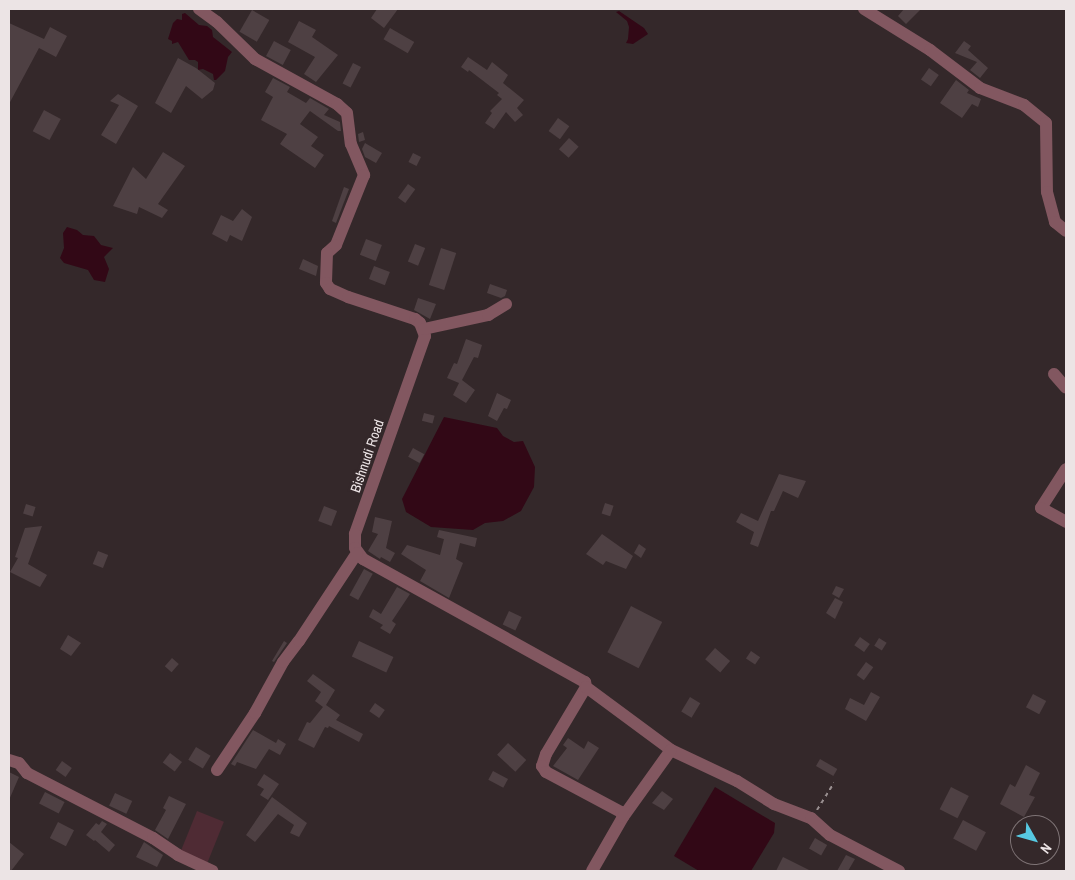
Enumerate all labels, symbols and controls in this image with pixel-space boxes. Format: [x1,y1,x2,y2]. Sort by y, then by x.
street label: Bishnudi Road [347,417,387,495]
north arrow [1010,815,1060,865]
text: N [1036,840,1056,857]

